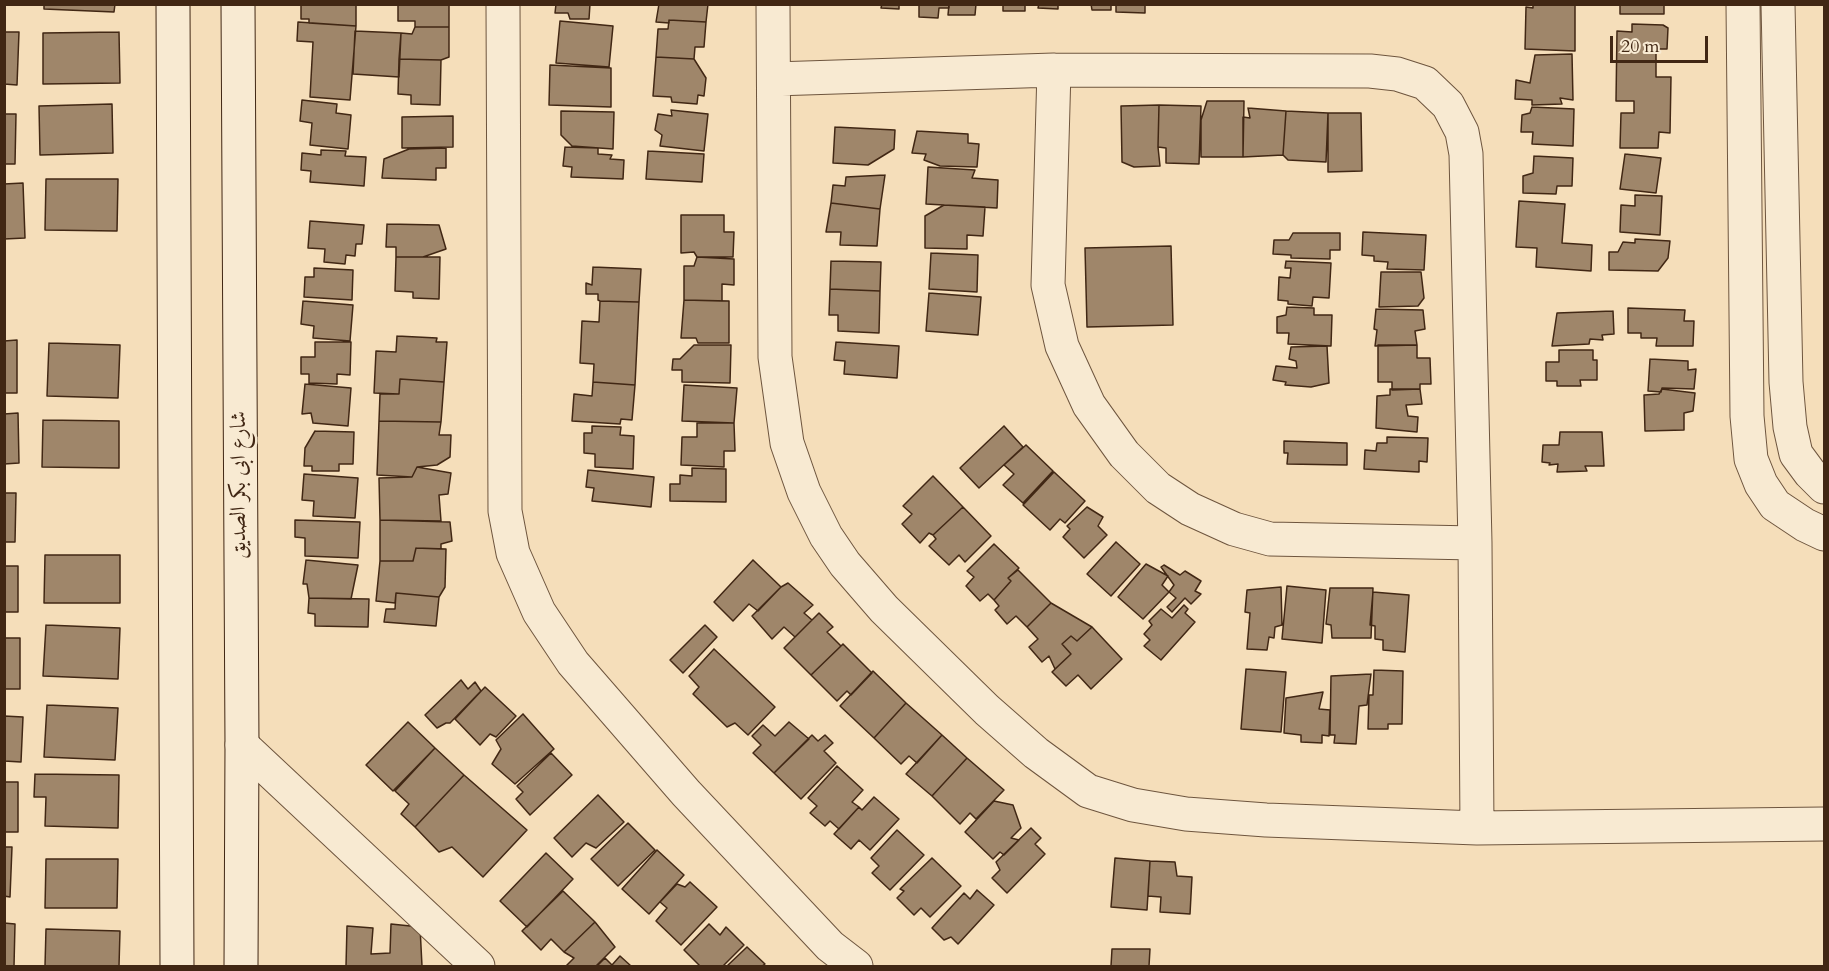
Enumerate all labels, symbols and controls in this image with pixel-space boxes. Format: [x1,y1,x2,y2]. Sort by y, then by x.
scale bar [1613,24,1710,62]
text: 20 m [1621,34,1660,59]
street label: شارع ابى بكر الصديق [227,411,253,559]

